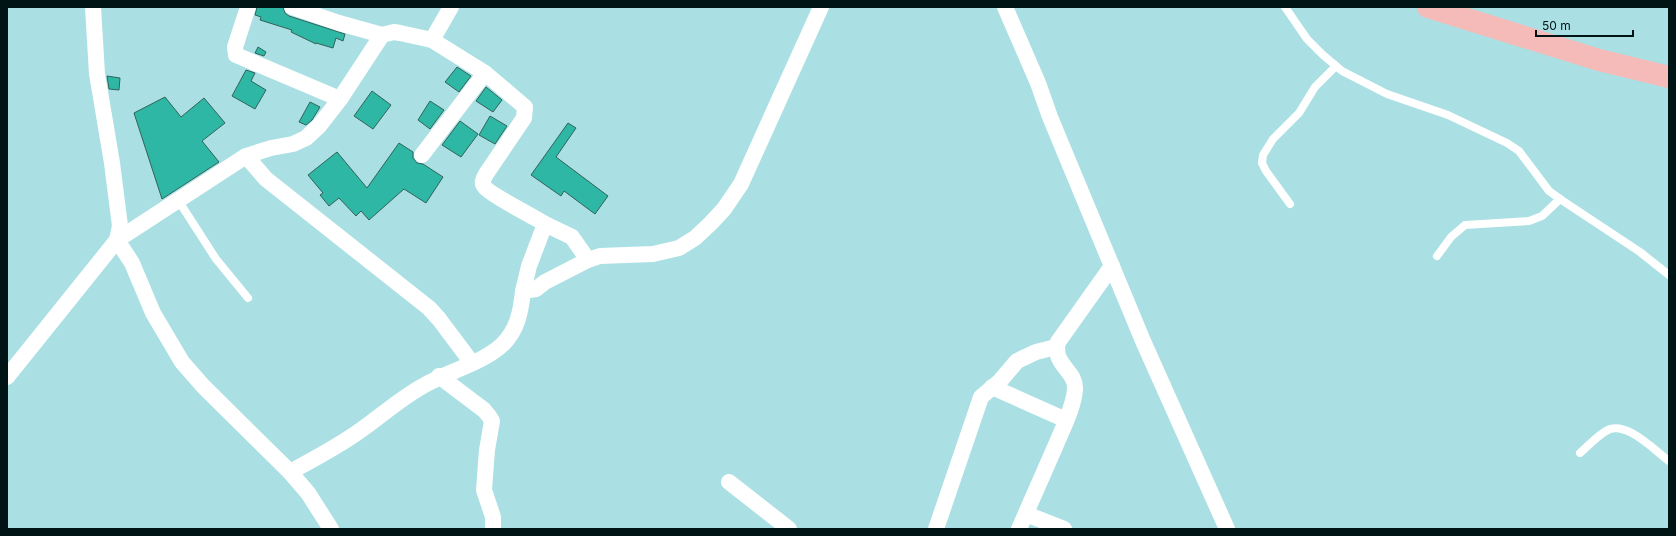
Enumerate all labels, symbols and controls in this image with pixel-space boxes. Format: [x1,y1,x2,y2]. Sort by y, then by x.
scale bar [1536,12,1633,38]
text: 50 m [1542,18,1571,33]

